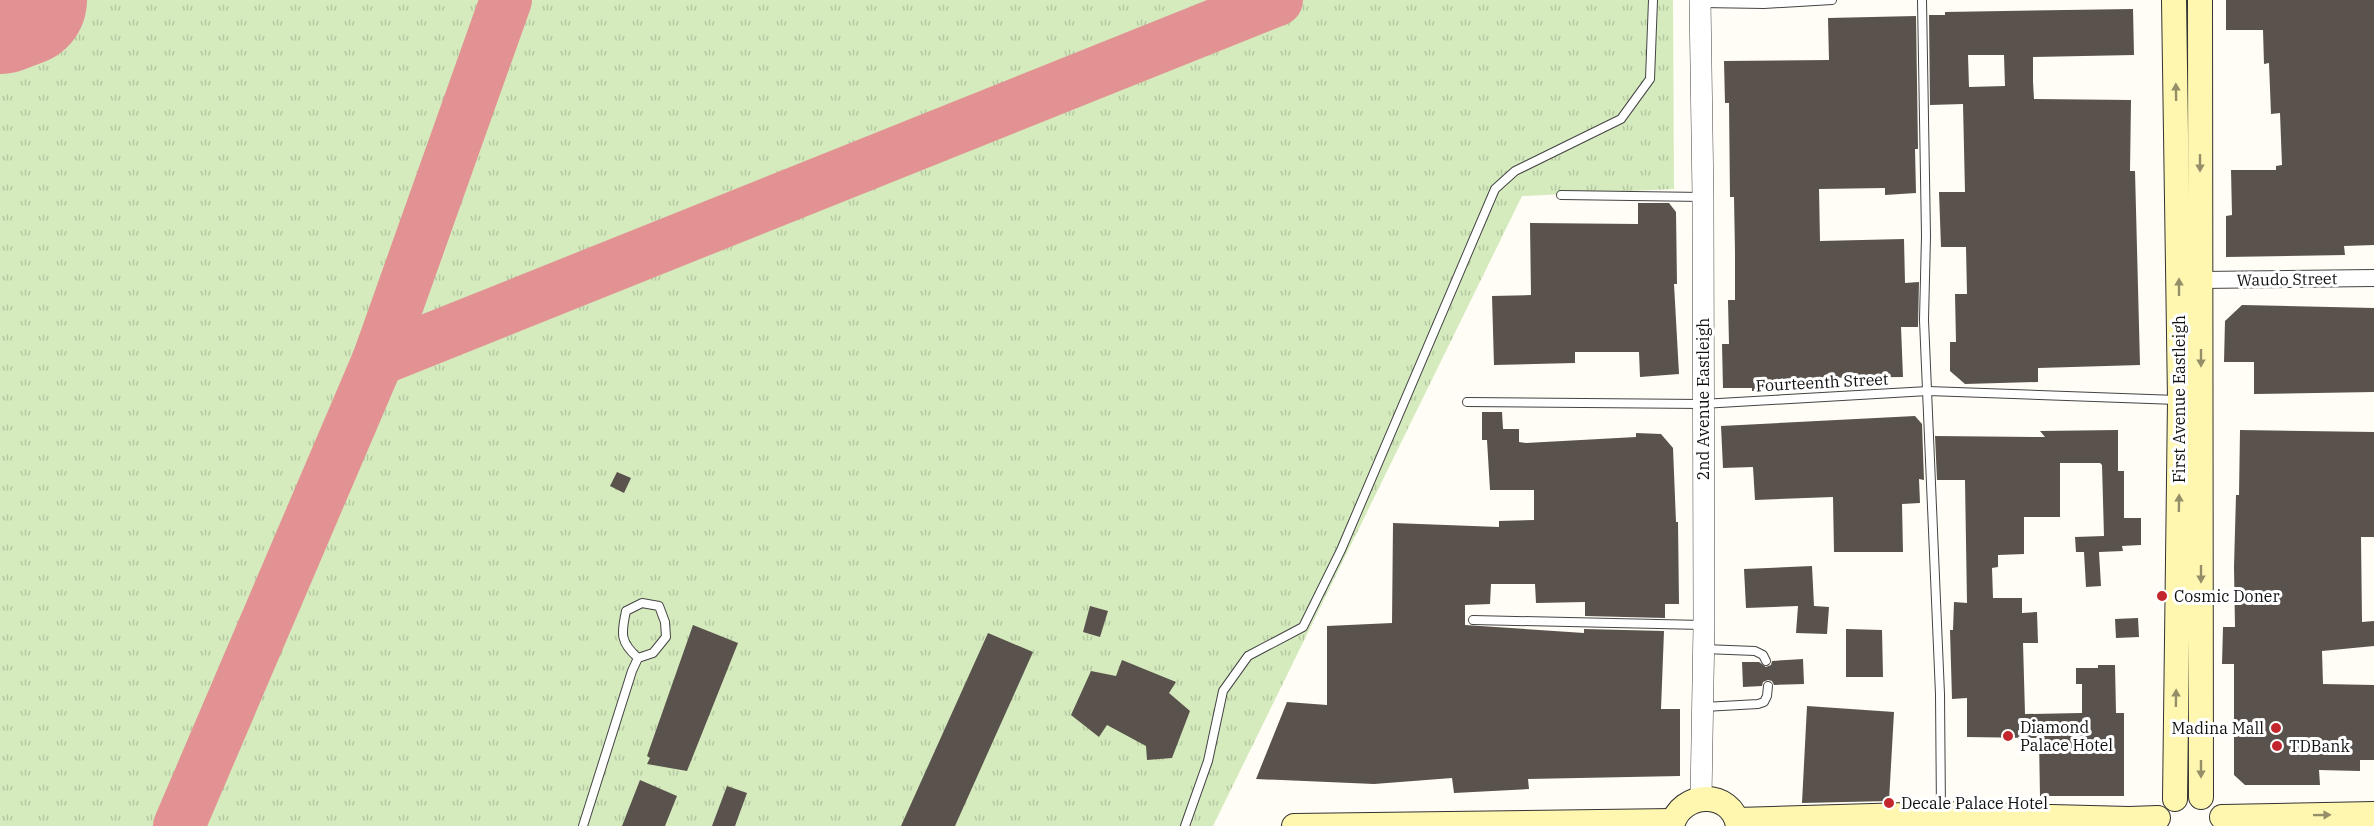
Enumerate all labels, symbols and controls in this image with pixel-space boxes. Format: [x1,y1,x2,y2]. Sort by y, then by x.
one-way arrow [2171,83,2181,102]
one-way arrow [2195,154,2205,173]
street label: Waudo Street [2237,268,2338,290]
one-way arrow [2174,278,2184,297]
street label: First Avenue Eastleigh [2169,315,2189,483]
street label: 2nd Avenue Eastleigh [1693,318,1713,480]
one-way arrow [2196,349,2206,368]
street label: Fourteenth Street [1755,369,1889,395]
one-way arrow [2174,494,2183,513]
one-way arrow [2196,565,2206,584]
place label: Cosmic Doner [2174,586,2280,606]
marker: Cosmic Doner [2155,589,2169,603]
one-way arrow [2172,689,2181,708]
place label: Diamond Palace Hotel [2020,717,2113,755]
place label: Madina Mall [2172,718,2264,738]
marker: Madina Mall [2269,721,2283,735]
marker: Diamond Palace Hotel [2001,729,2015,743]
place label: TDBank [2289,736,2350,756]
marker: TDBank [2270,739,2284,753]
one-way arrow [2196,760,2206,779]
place label: Decale Palace Hotel [1901,793,2048,813]
marker: Decale Palace Hotel [1882,796,1896,810]
one-way arrow [2313,810,2332,820]

